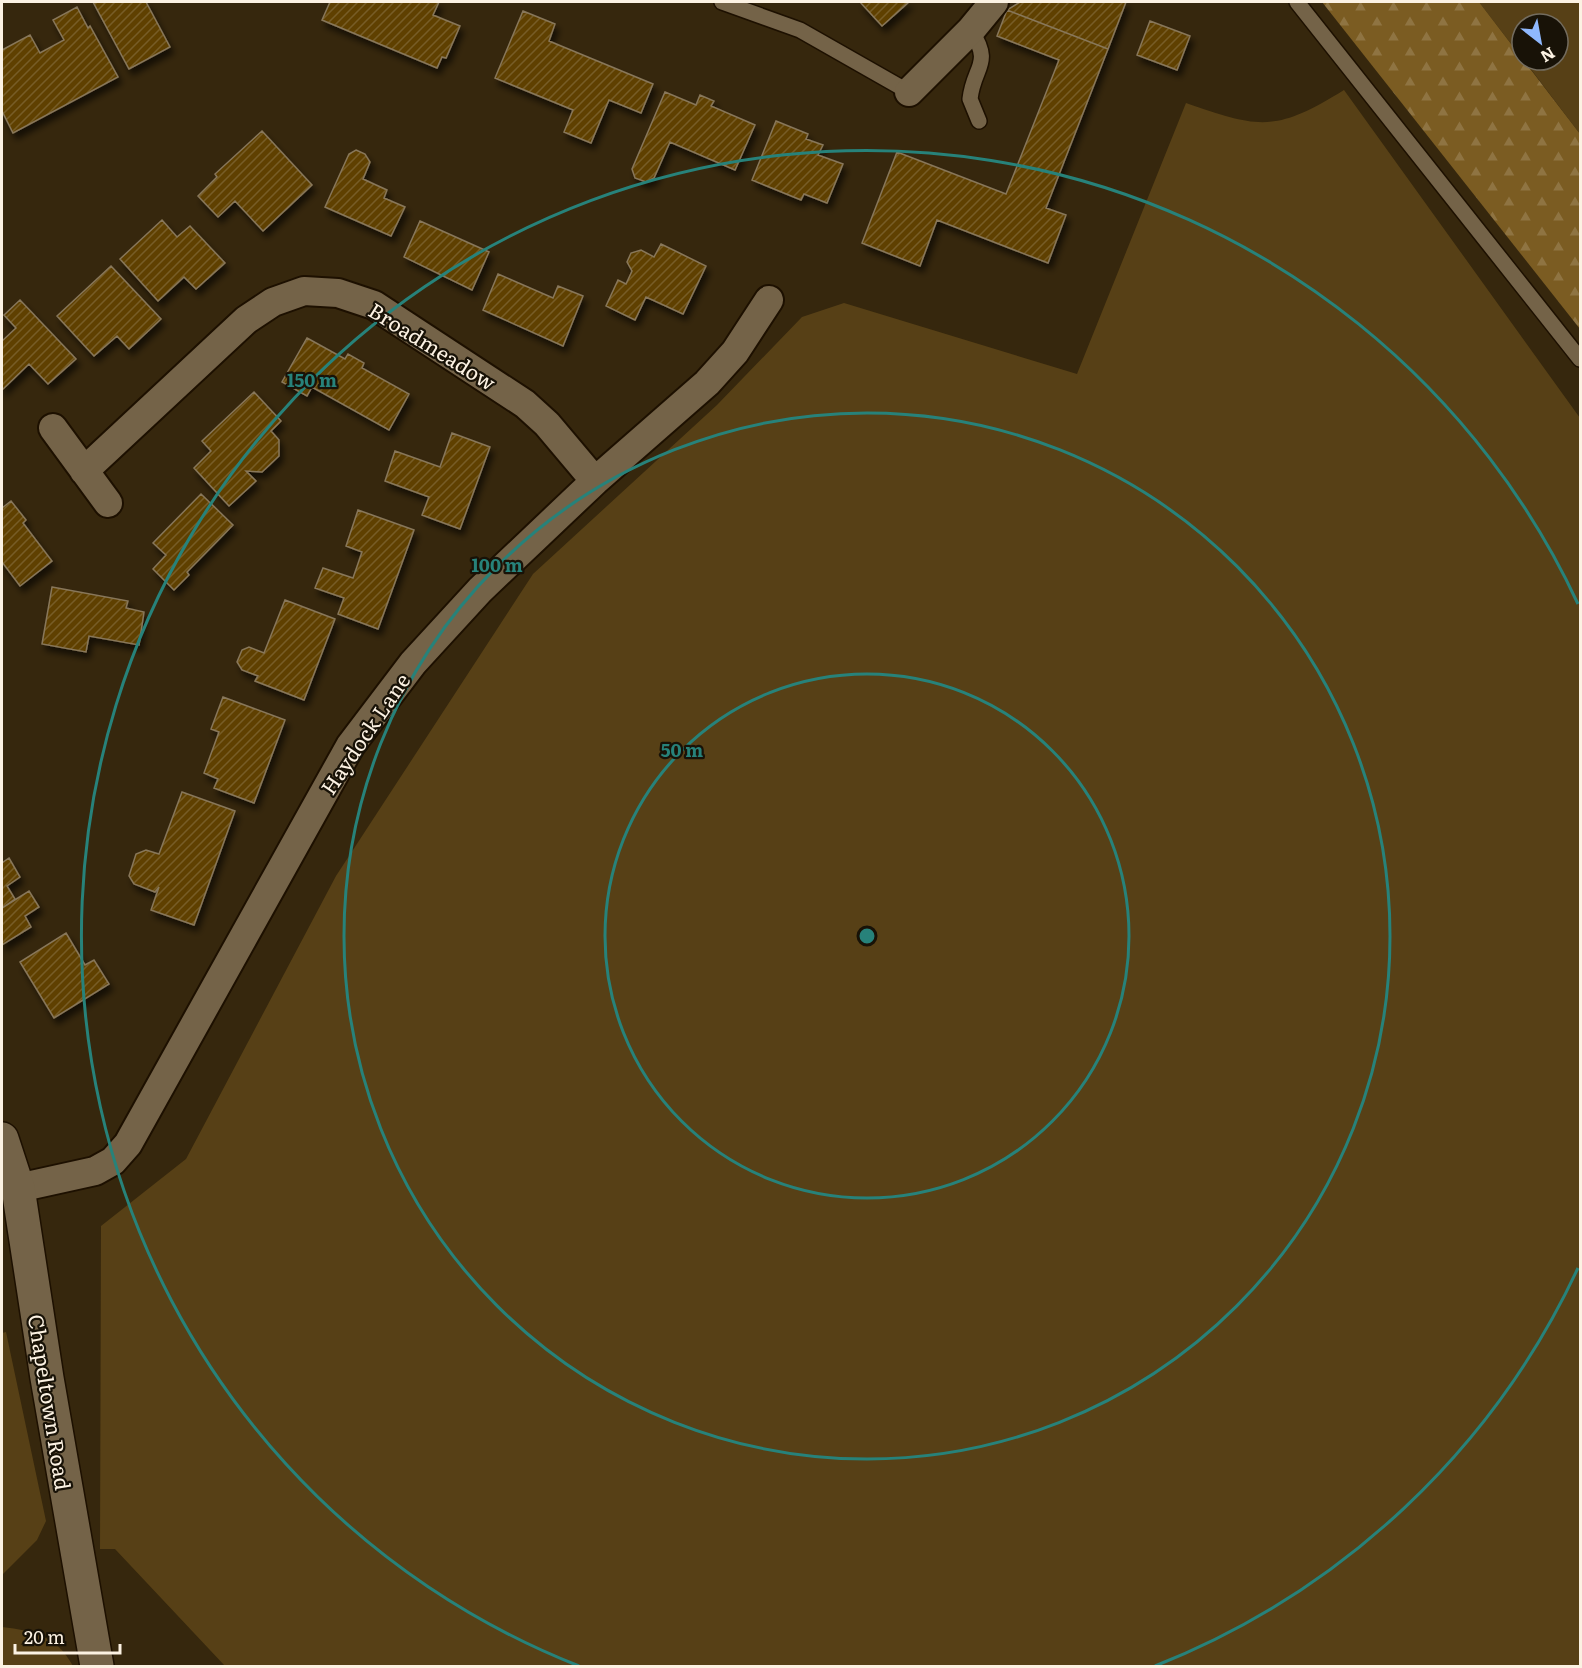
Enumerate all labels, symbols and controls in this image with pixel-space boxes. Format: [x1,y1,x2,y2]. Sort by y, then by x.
north arrow [1510,12,1570,72]
text: N [1536,42,1560,69]
street label: Broadmeadow [363,293,503,397]
text: 150 m [287,366,337,393]
text: 100 m [471,551,523,578]
street label: Haydock Lane [312,666,416,800]
text: 50 m [661,736,703,763]
centre of rings [857,926,877,946]
street label: Chapeltown Road [22,1312,80,1492]
scale bar [15,1617,120,1655]
text: 20 m [24,1623,65,1650]

